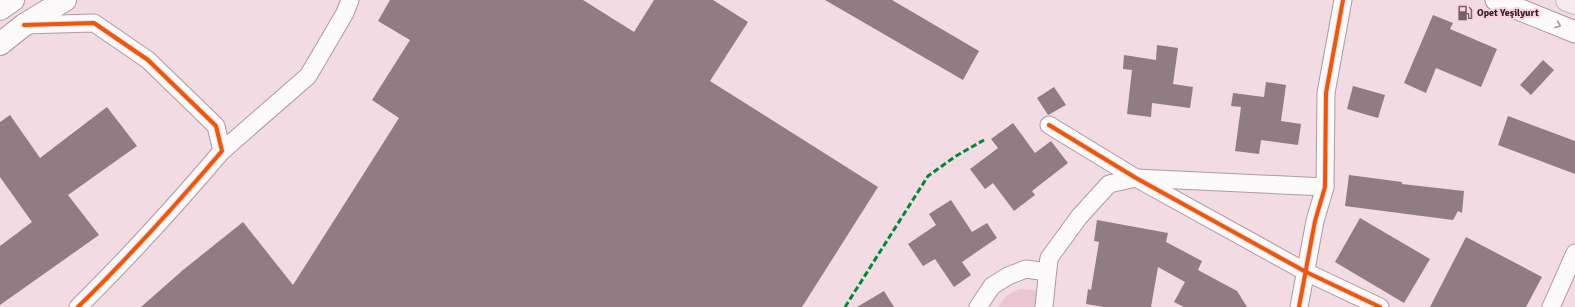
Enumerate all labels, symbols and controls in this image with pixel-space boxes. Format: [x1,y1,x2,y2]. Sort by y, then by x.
fuel station icon: Opet Yeşilyurt [1456,4,1474,22]
place label: Opet Yeşilyurt [1477,7,1539,19]
one-way arrow [1554,20,1562,28]

